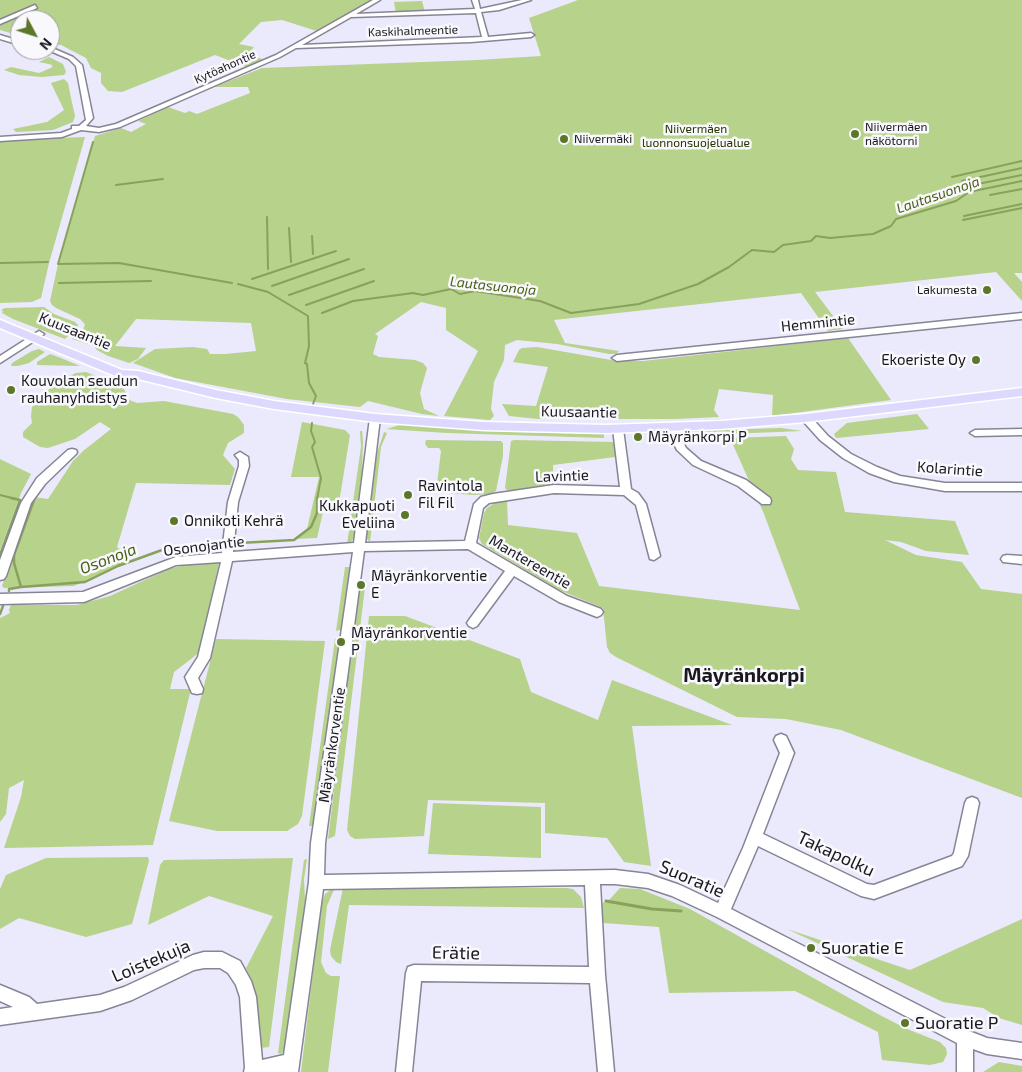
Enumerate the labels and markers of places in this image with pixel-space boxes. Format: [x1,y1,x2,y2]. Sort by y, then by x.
place label: Niivermäen näkötorni [865,120,927,148]
marker: Niivermäen näkötorni [849,128,861,140]
place label: Niivermäki [574,132,632,146]
marker: Niivermäki [558,133,570,145]
place label: Lakumesta [917,283,977,297]
marker: Lakumesta [981,284,993,296]
place label: Ekoeriste Oy [881,351,966,369]
marker: Ekoeriste Oy [970,354,982,366]
place label: Kouvolan seudun rauhanyhdistys [21,372,138,407]
marker: Kouvolan seudun rauhanyhdistys [5,384,17,396]
place label: Mäyränkorpi P [648,428,747,446]
marker: Mäyränkorpi P [632,431,644,443]
place label: Ravintola Fil Fil [418,477,483,512]
marker: Ravintola Fil Fil [402,489,414,501]
place label: Kukkapuoti Eveliina [319,497,395,532]
marker: Kukkapuoti Eveliina [399,509,411,521]
place label: Onnikoti Kehrä [184,512,284,530]
marker: Onnikoti Kehrä [168,515,180,527]
place label: Mäyränkorventie E [371,567,487,602]
marker: Mäyränkorventie E [355,579,367,591]
place label: Mäyränkorventie P [351,624,467,659]
marker: Mäyränkorventie P [335,636,347,648]
place label: Suoratie E [821,937,904,959]
marker: Suoratie E [805,942,817,954]
place label: Suoratie P [915,1012,998,1034]
marker: Suoratie P [899,1017,911,1029]

